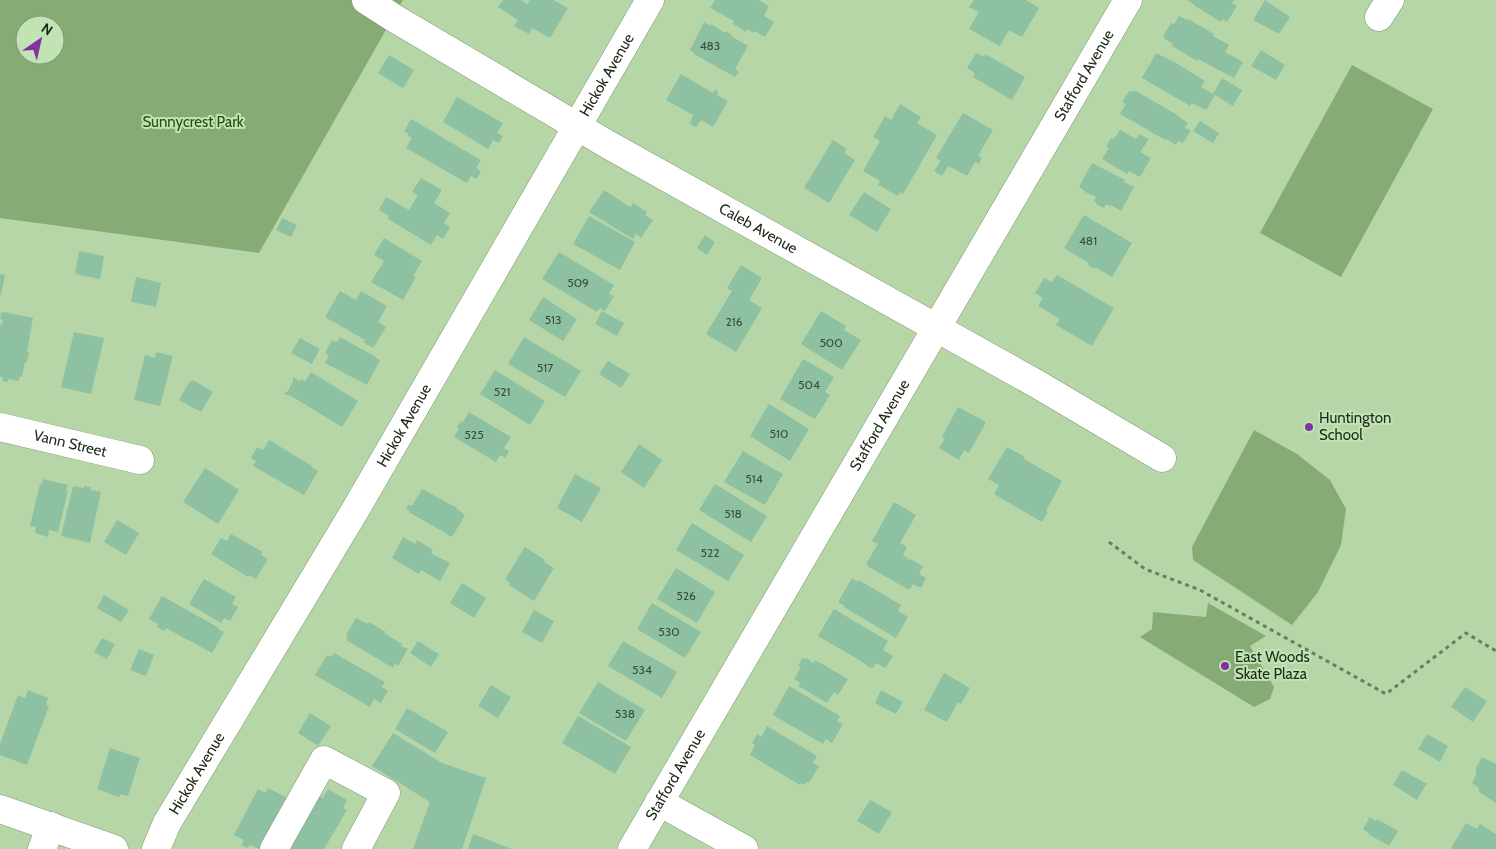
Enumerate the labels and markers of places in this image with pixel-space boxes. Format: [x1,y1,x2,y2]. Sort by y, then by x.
place label: Huntington School [1319,409,1391,444]
marker: Huntington School [1303,421,1315,433]
place label: East Woods Skate Plaza [1235,648,1310,683]
marker: East Woods Skate Plaza [1219,660,1231,672]

